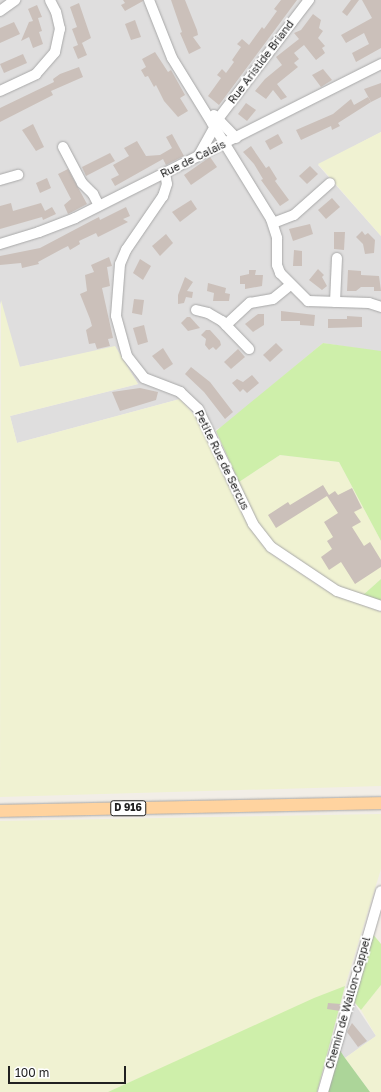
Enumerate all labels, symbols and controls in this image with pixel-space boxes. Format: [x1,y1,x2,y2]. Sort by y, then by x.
street label: Rue Aristide Briand [225,18,297,106]
street label: Rue de Calais [158,137,228,181]
street label: Petite Rue de Sercus [192,408,252,512]
road number: D 916 [110,800,146,816]
street label: Chemin de Wallon-Cappel [323,936,373,1070]
scale bar [10,1058,128,1084]
text: 100 m [15,1065,49,1080]

